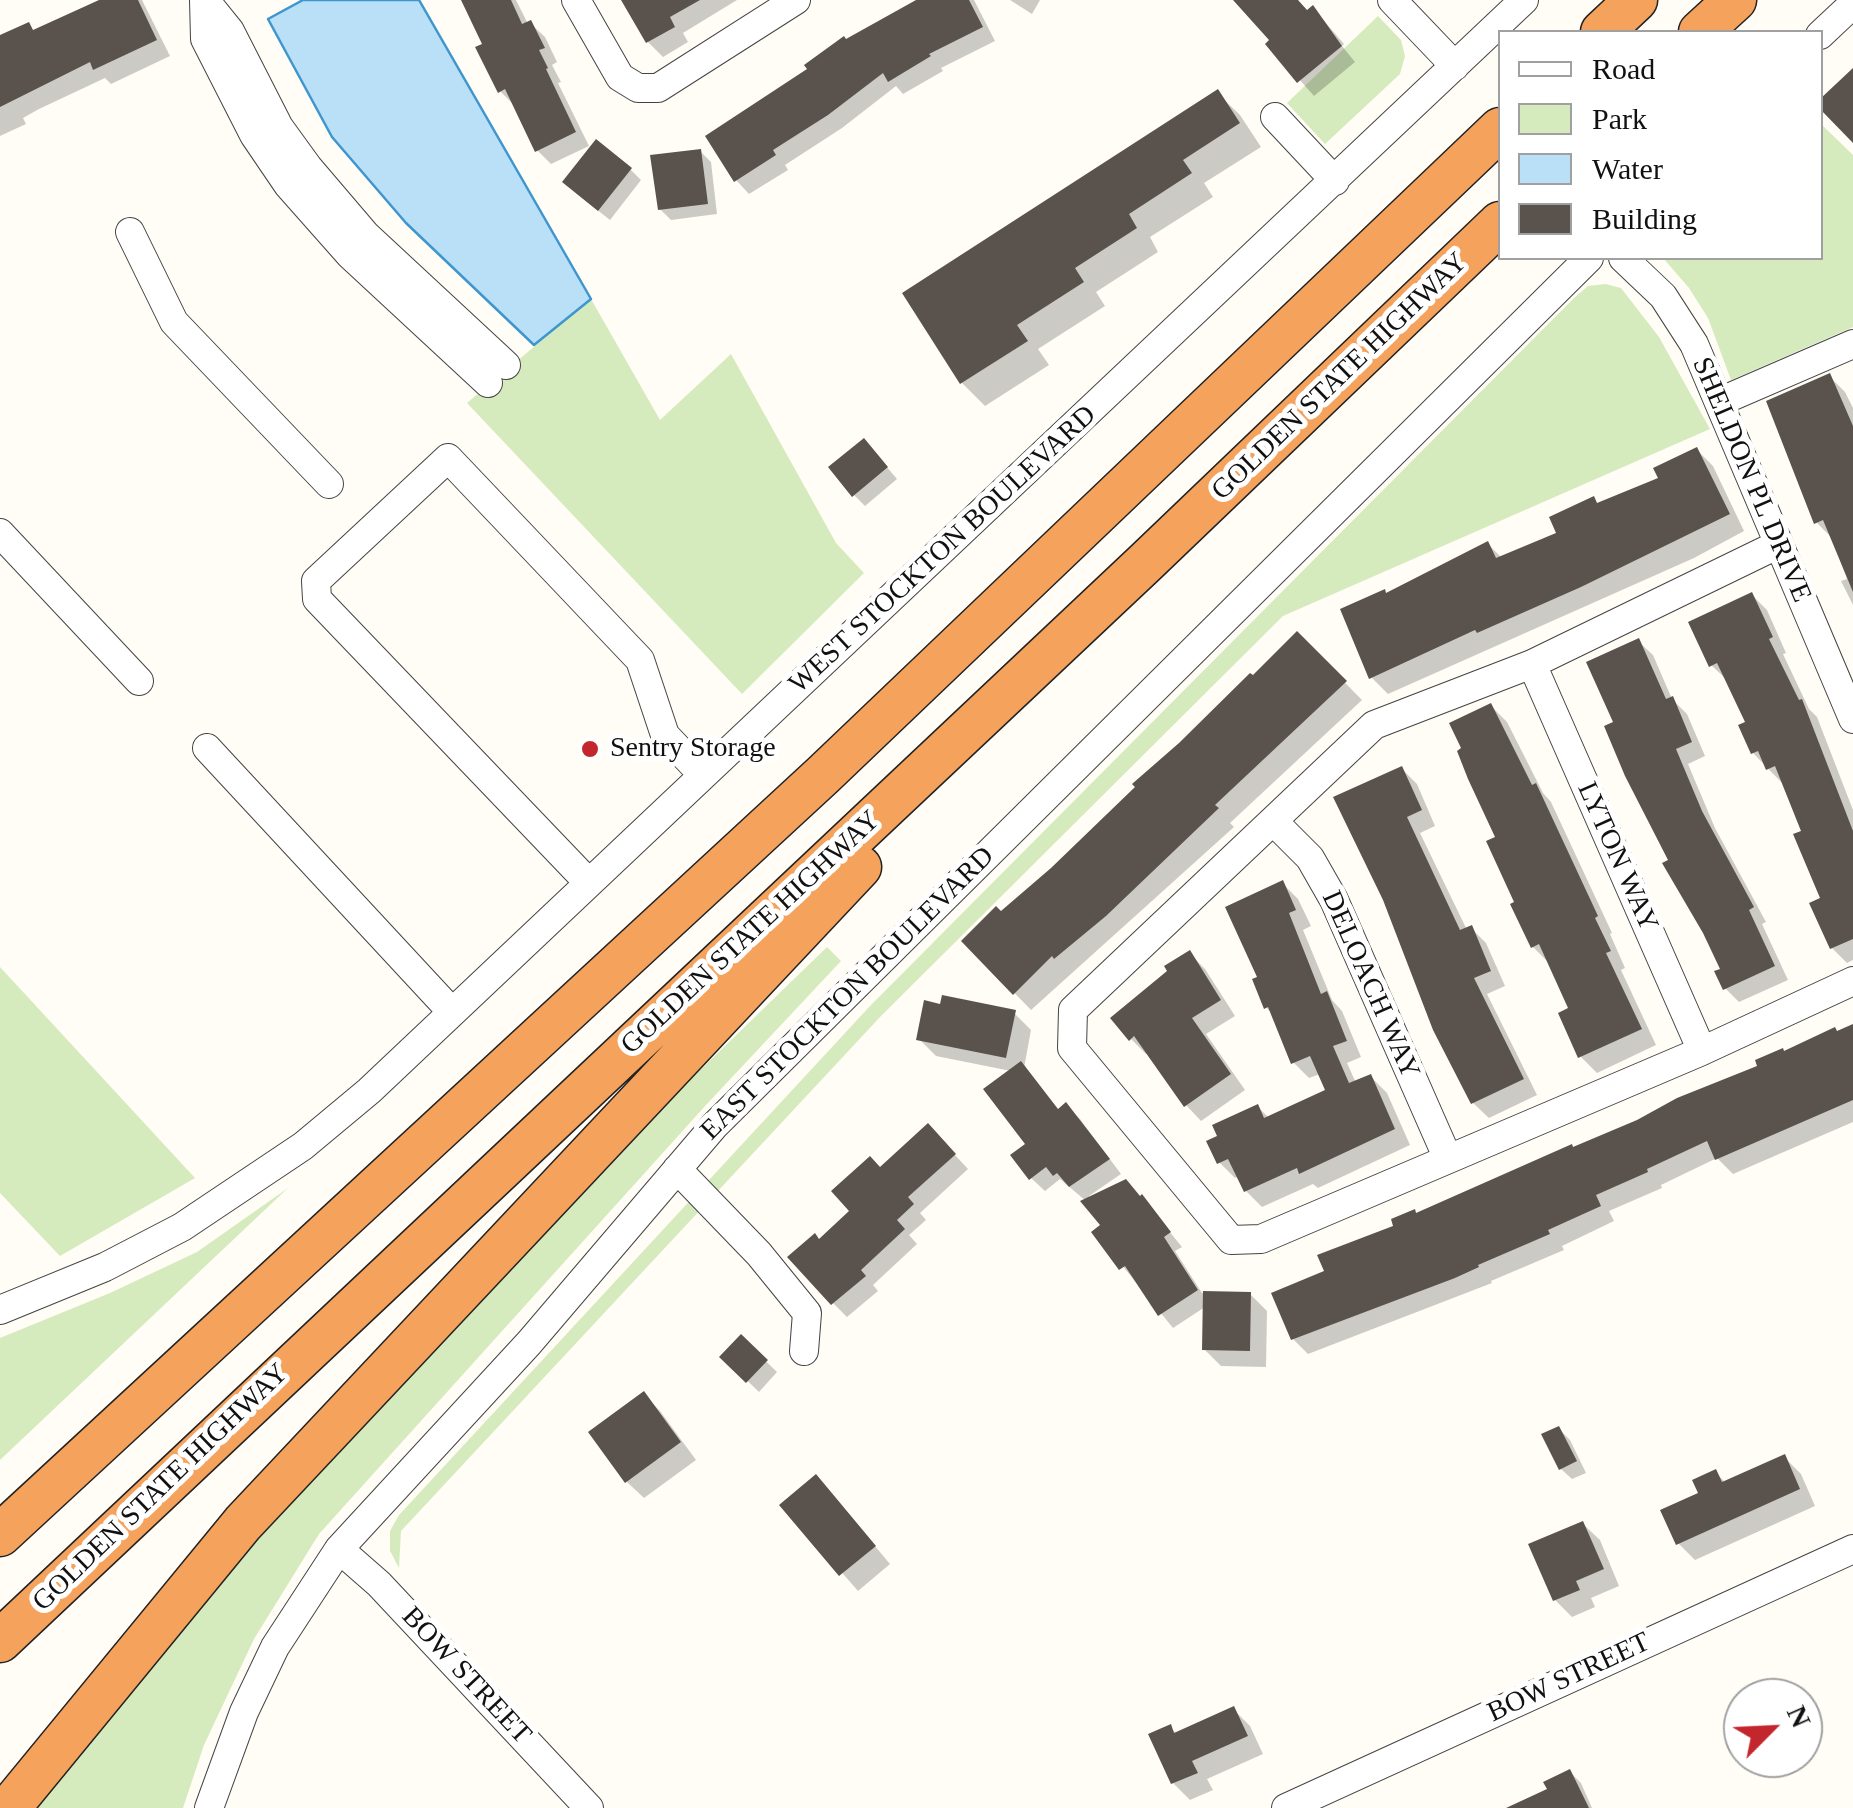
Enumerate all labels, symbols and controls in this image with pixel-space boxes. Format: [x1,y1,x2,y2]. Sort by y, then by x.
legend [1498,30,1823,260]
text: Road [1592,52,1655,85]
text: Park [1592,102,1647,135]
text: Water [1592,152,1663,185]
text: Building [1592,202,1697,235]
street label: GOLDEN STATE HIGHWAY [1205,246,1475,508]
street label: SHELDON PL DRIVE [1684,352,1818,608]
street label: WEST STOCKTON BOULEVARD [782,399,1104,701]
place label: Sentry Storage [610,732,776,766]
marker: Sentry Storage [579,738,601,760]
street label: LYTON WAY [1569,777,1665,937]
street label: GOLDEN STATE HIGHWAY [614,804,888,1062]
street label: EAST STOCKTON BOULEVARD [694,840,1002,1148]
street label: DELOACH WAY [1314,886,1426,1084]
street label: GOLDEN STATE HIGHWAY [26,1357,296,1619]
street label: BOW STREET [394,1601,538,1751]
street label: BOW STREET [1483,1626,1655,1730]
north arrow [1723,1678,1823,1778]
text: N [1781,1701,1817,1732]

